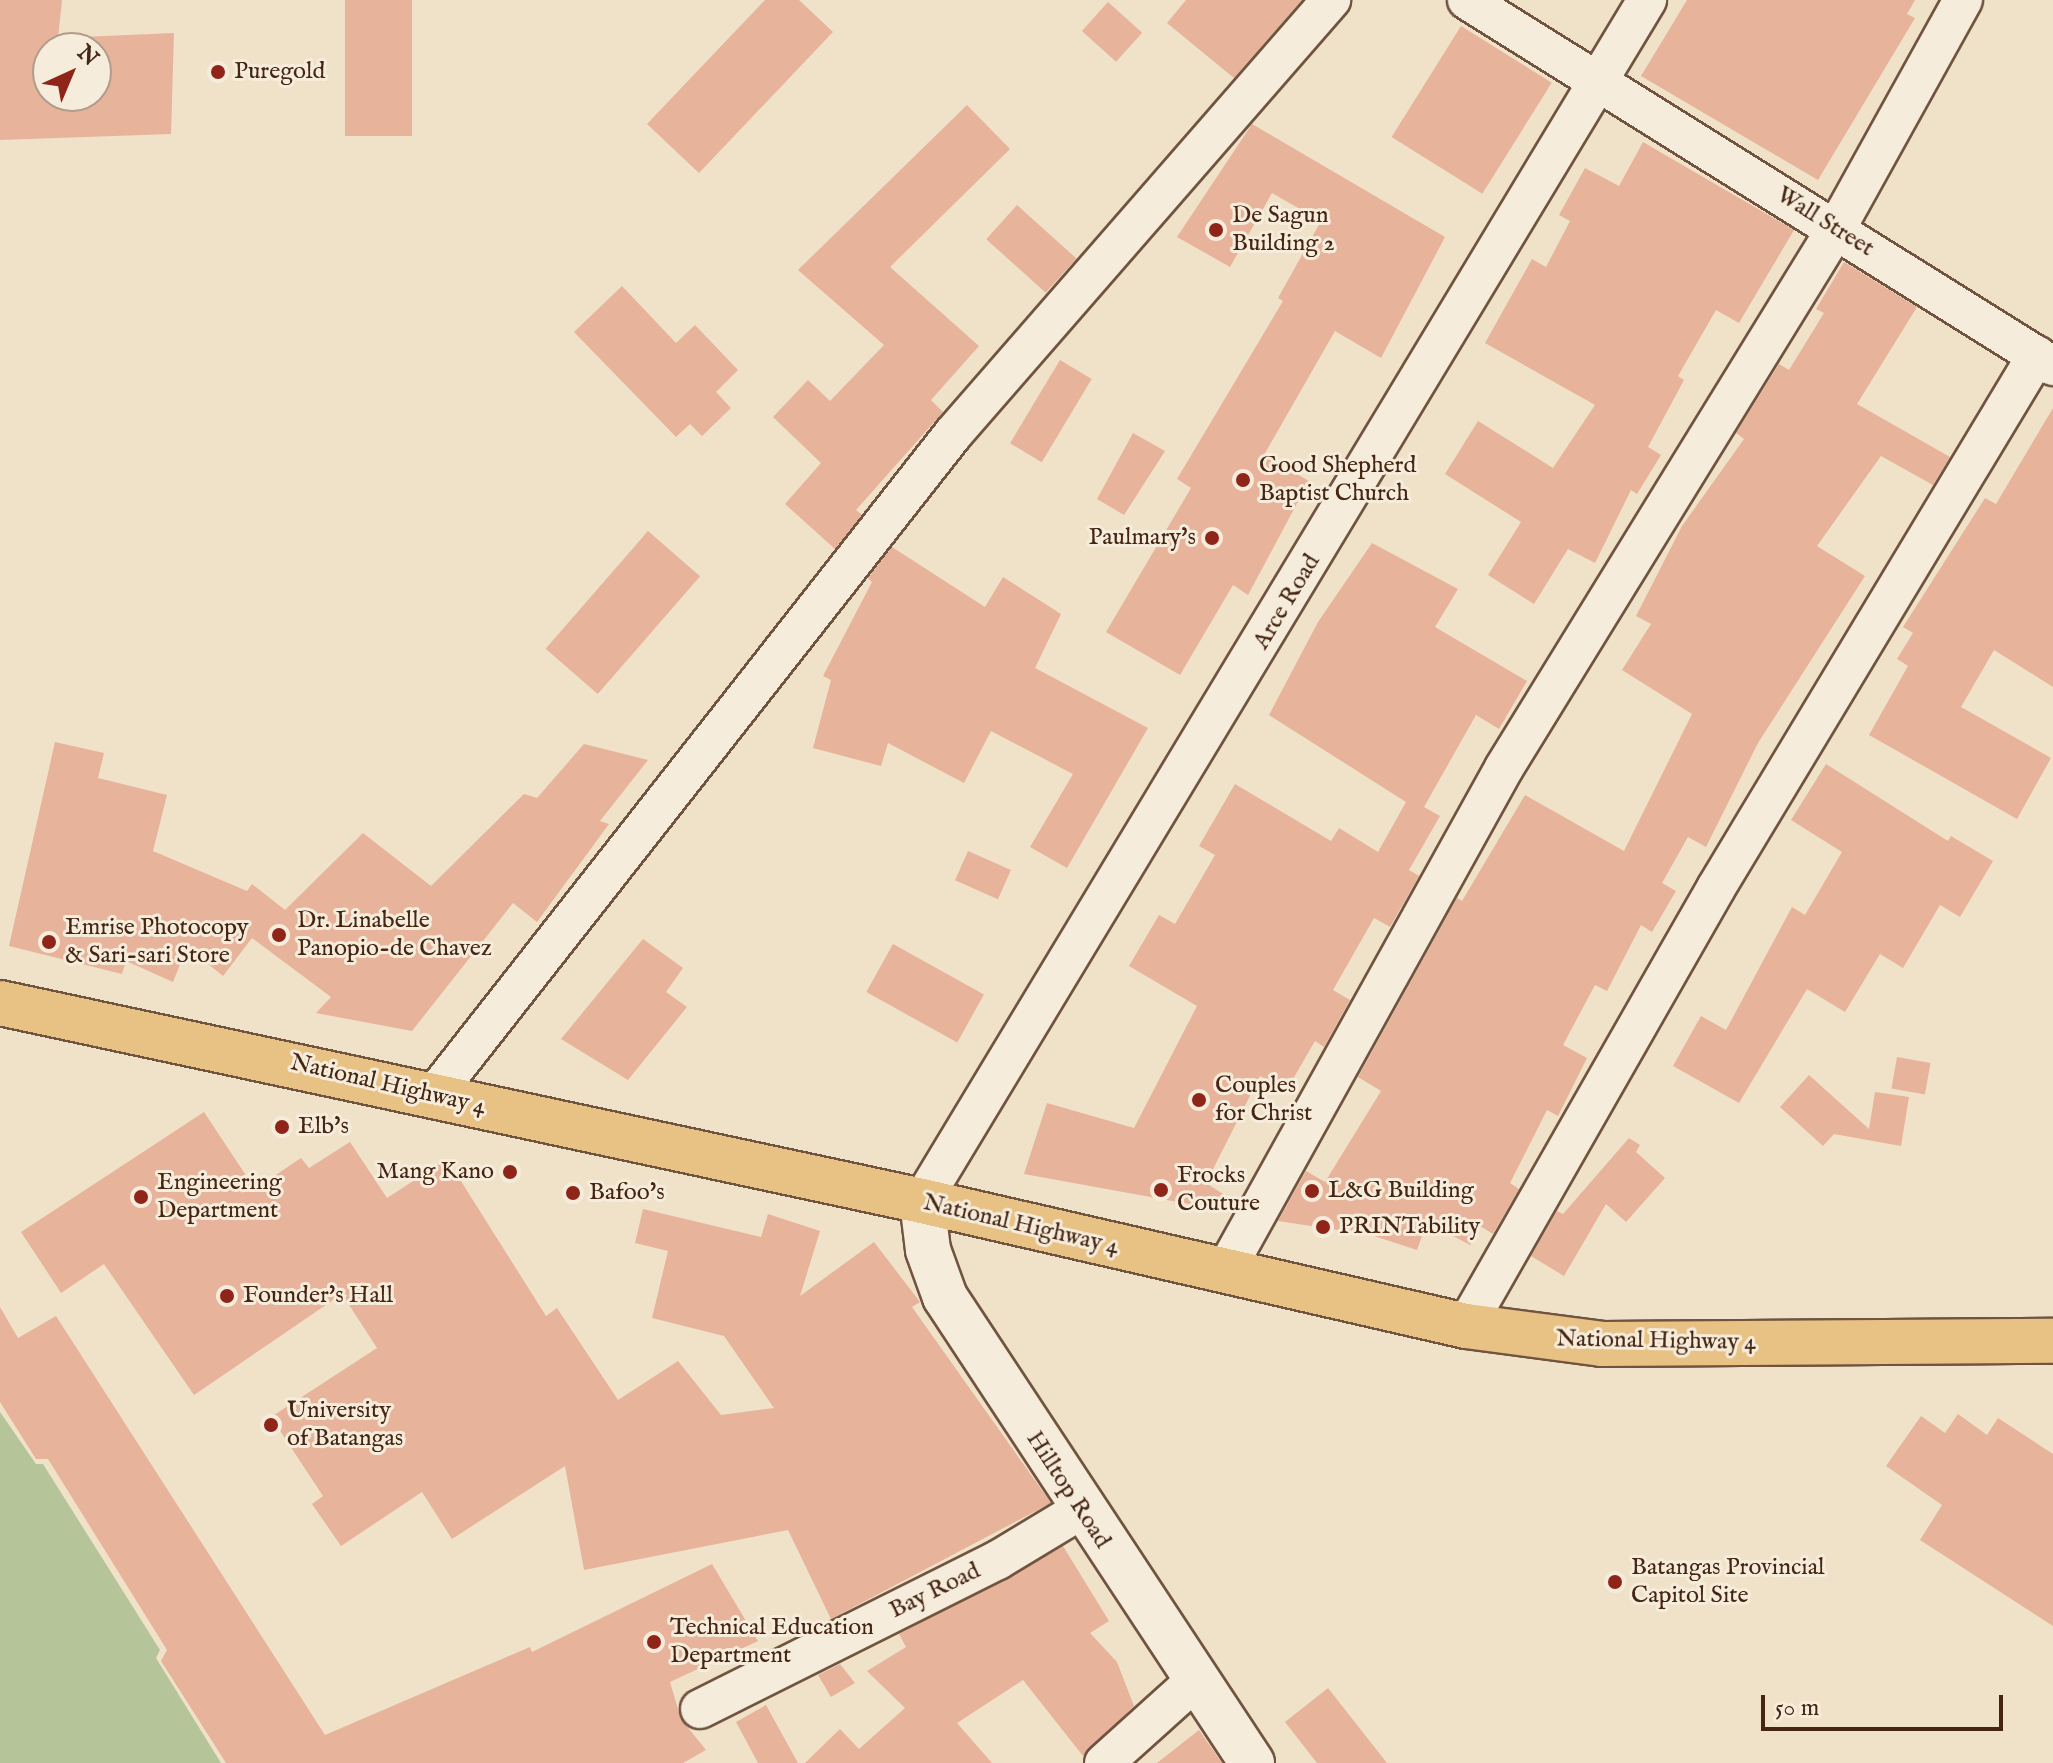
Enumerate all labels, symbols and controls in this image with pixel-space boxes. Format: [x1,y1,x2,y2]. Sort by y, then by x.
north arrow [32,32,112,112]
text: N [71,39,104,73]
place label: Puregold [234,58,325,86]
marker: Puregold [209,63,227,81]
street label: Wall Street [1771,181,1879,263]
place label: De Sagun Building 2 [1232,202,1335,258]
marker: De Sagun Building 2 [1207,221,1225,239]
place label: Good Shepherd Baptist Church [1259,452,1416,508]
marker: Good Shepherd Baptist Church [1234,471,1252,489]
place label: Paulmary's [1088,524,1196,552]
marker: Paulmary's [1203,529,1221,547]
street label: Arce Road [1247,549,1327,655]
place label: Dr. Linabelle Panopio-de Chavez [297,907,492,963]
place label: Emrise Photocopy & Sari-sari Store [65,914,248,970]
marker: Dr. Linabelle Panopio-de Chavez [268,924,290,946]
marker: Emrise Photocopy & Sari-sari Store [40,933,58,951]
street label: National Highway 4 [287,1048,489,1122]
place label: Couples for Christ [1215,1072,1312,1128]
marker: Couples for Christ [1190,1091,1208,1109]
place label: Elb's [298,1113,349,1141]
marker: Elb's [273,1118,291,1136]
place label: Mang Kano [377,1158,494,1186]
place label: Frocks Couture [1177,1162,1260,1218]
marker: Mang Kano [501,1163,519,1181]
place label: Engineering Department [157,1169,282,1225]
place label: L&G Building [1328,1177,1474,1205]
place label: Bafoo's [589,1179,665,1207]
marker: Frocks Couture [1152,1181,1170,1199]
marker: L&G Building [1303,1182,1321,1200]
marker: Bafoo's [564,1184,582,1202]
marker: Engineering Department [132,1188,150,1206]
street label: National Highway 4 [920,1188,1122,1262]
place label: PRINTability [1339,1213,1480,1241]
marker: PRINTability [1314,1218,1332,1236]
place label: Founder's Hall [243,1282,393,1310]
marker: Founder's Hall [218,1287,236,1305]
street label: National Highway 4 [1556,1325,1756,1357]
place label: University of Batangas [287,1397,403,1453]
marker: University of Batangas [262,1416,280,1434]
street label: Hilltop Road [1019,1426,1117,1554]
place label: Batangas Provincial Capitol Site [1631,1554,1825,1610]
street label: Bay Road [885,1557,985,1625]
marker: Batangas Provincial Capitol Site [1606,1573,1624,1591]
place label: Technical Education Department [670,1614,874,1670]
marker: Technical Education Department [645,1633,663,1651]
scale bar [1765,1679,2007,1729]
text: 50 m [1775,1693,1819,1724]

